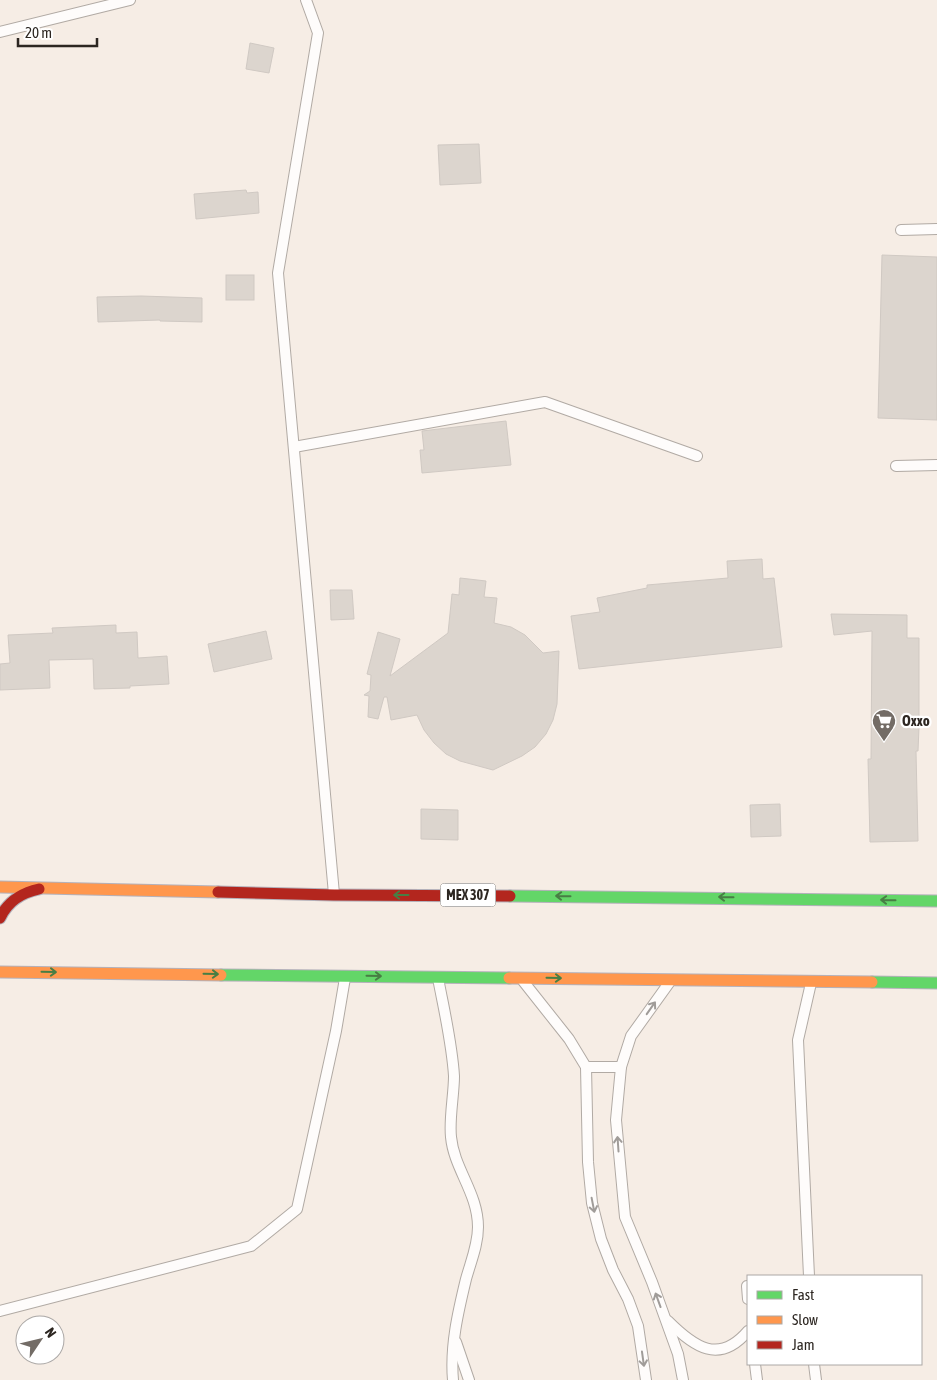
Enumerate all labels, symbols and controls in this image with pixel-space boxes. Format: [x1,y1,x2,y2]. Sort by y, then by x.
scale bar [18,15,96,47]
text: 20 m [25,24,52,41]
supermarket icon: Oxxo [871,708,897,742]
place label: Oxxo [902,712,930,729]
road number: MEX 307 [440,884,496,906]
one-way arrow [393,890,410,900]
one-way arrow [556,891,572,901]
one-way arrow [718,892,734,902]
one-way arrow [881,895,897,904]
one-way arrow [40,967,56,977]
one-way arrow [202,969,219,979]
one-way arrow [365,971,381,981]
one-way arrow [545,974,561,983]
one-way arrow [646,1001,656,1015]
one-way arrow [614,1137,623,1153]
one-way arrow [589,1197,599,1213]
legend [747,1275,922,1365]
text: Fast [792,1286,814,1303]
one-way arrow [653,1293,662,1309]
text: Slow [792,1311,818,1328]
north arrow [15,1315,65,1365]
text: N [42,1325,60,1341]
text: Jam [792,1336,815,1353]
one-way arrow [638,1350,648,1366]

